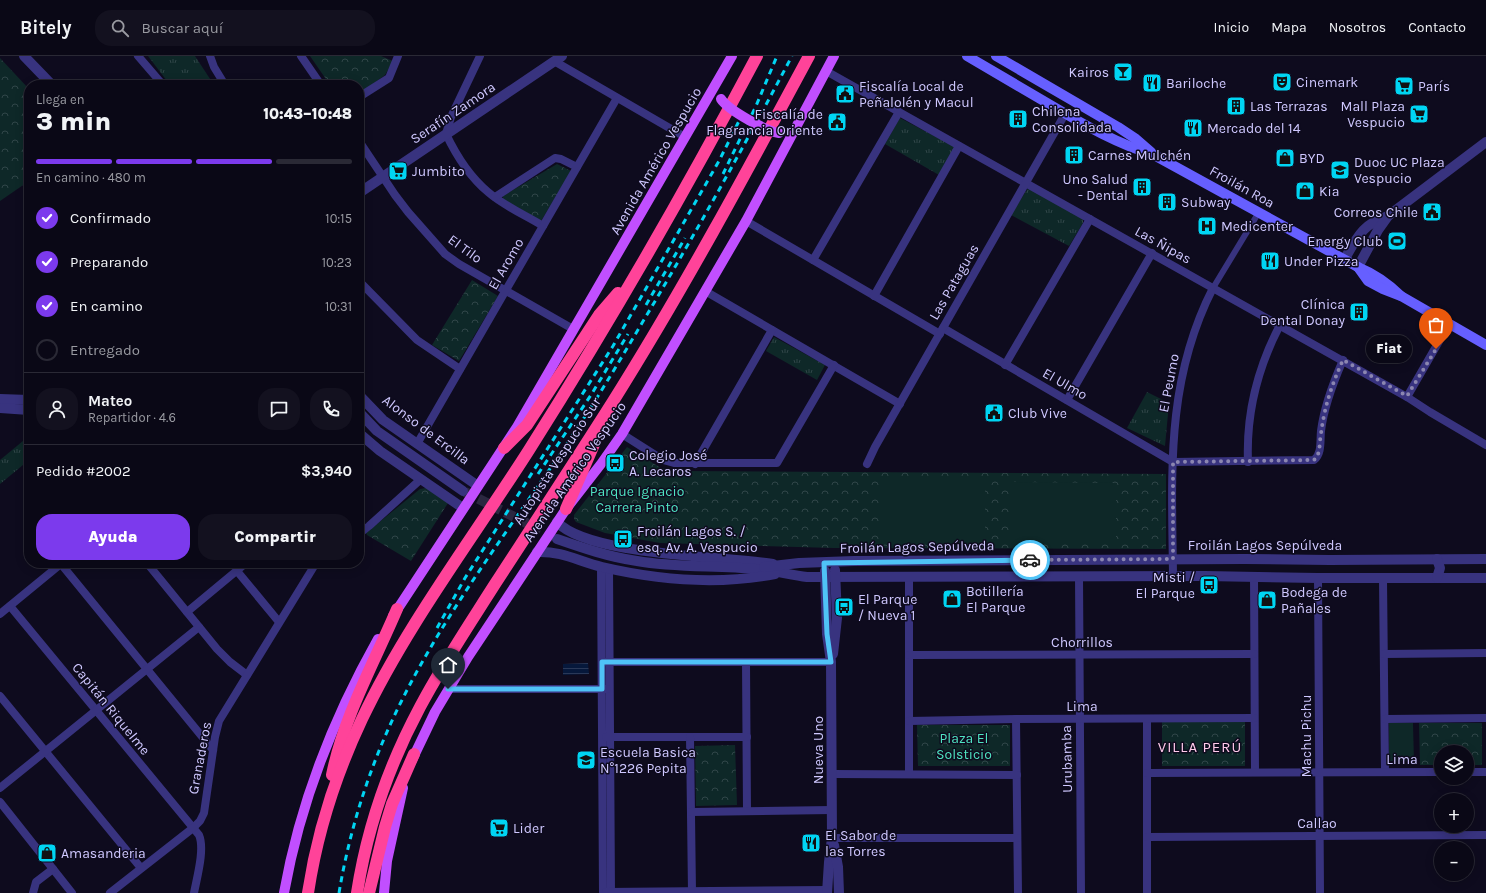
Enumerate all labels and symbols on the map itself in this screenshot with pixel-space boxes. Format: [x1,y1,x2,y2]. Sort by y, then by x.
bar icon: Kairos [1112,61,1134,83]
place label: Kairos [1069,64,1109,81]
theatre icon: Cinemark [1271,71,1293,93]
restaurant icon: Bariloche [1141,72,1163,94]
place label: Cinemark [1296,74,1358,91]
place label: Bariloche [1166,75,1226,92]
supermarket icon: París [1393,75,1415,97]
street label: Serafín Zamora [407,78,499,148]
place label: Fiscalía Local de Peñalolén y Macul [859,78,974,111]
place label: París [1418,78,1450,95]
public building icon: Fiscalía Local de Peñalolén y Macul [834,83,856,105]
street label: Avenida Américo Vespucio [607,84,705,238]
building icon: Las Terrazas [1225,95,1247,117]
place label: Las Terrazas [1250,98,1328,115]
place label: Mall Plaza Vespucio [1341,98,1405,131]
place label: Chilena Consolidada [1032,103,1112,136]
supermarket icon: Mall Plaza Vespucio [1408,103,1430,125]
place label: Fiscalía de Flagrancia Oriente [706,106,823,139]
building icon: Chilena Consolidada [1007,108,1029,130]
public building icon: Fiscalía de Flagrancia Oriente [826,111,848,133]
restaurant icon: Mercado del 14 [1182,117,1204,139]
place label: Mercado del 14 [1207,120,1301,137]
building icon: Carnes Mulchén [1063,144,1085,166]
place label: Carnes Mulchén [1088,147,1191,164]
shop icon: BYD [1274,147,1296,169]
place label: BYD [1299,150,1325,167]
place label: Duoc UC Plaza Vespucio [1354,154,1445,187]
school or university icon: Duoc UC Plaza Vespucio [1329,159,1351,181]
supermarket icon: Jumbito [387,160,409,182]
street label: Froilán Roa [1207,162,1277,212]
place label: Jumbito [412,163,465,180]
place label: Uno Salud - Dental [1063,171,1128,204]
building icon: Uno Salud - Dental [1131,176,1153,198]
shop icon: Kia [1294,180,1316,202]
place label: Kia [1319,183,1339,200]
building icon: Subway [1156,191,1178,213]
place label: Subway [1181,194,1231,211]
public building icon: Correos Chile [1421,201,1443,223]
place label: Correos Chile [1334,204,1418,221]
hospital icon: Medicenter [1196,215,1218,237]
place label: Medicenter [1221,218,1294,235]
street label: Las Ñipas [1132,223,1194,267]
sports icon: Energy Club [1386,230,1408,252]
street label: El Tilo [445,231,485,267]
place label: Energy Club [1307,233,1383,250]
street label: El Aromo [484,235,528,293]
street label: Las Pataguas [925,241,983,323]
restaurant icon: Under Pizza [1259,250,1281,272]
place label: Under Pizza [1284,253,1358,270]
place label: Clínica Dental Donay [1260,296,1345,329]
building icon: Clínica Dental Donay [1348,301,1370,323]
pin [1419,308,1453,349]
callout: Fiat [1366,335,1412,363]
street label: El Peumo [1155,352,1183,414]
street label: El Ulmo [1040,364,1090,404]
street label: Alonso de Ercilla [379,392,473,468]
street label: Autopista Vespucio Sur [509,393,605,528]
street label: Avenida Américo Vespucio [520,399,630,545]
public building icon: Club Vive [983,402,1005,424]
place label: Club Vive [1008,405,1067,422]
place label: Colegio José A. Lecaros [629,447,707,480]
bus stop icon: Colegio José A. Lecaros [604,452,626,474]
park label: Parque Ignacio Carrera Pinto [590,483,684,516]
place label: Froilán Lagos S. / esq. Av. A. Vespucio [637,523,758,556]
bus stop icon: Froilán Lagos S. / esq. Av. A. Vespucio [612,528,634,550]
street label: Froilán Lagos Sepúlveda [840,537,994,557]
street label: Froilán Lagos Sepúlveda [1188,537,1342,554]
courier [1010,540,1050,580]
place label: Misti / El Parque [1136,569,1195,602]
bus stop icon: Misti / El Parque [1198,574,1220,596]
place label: Botillería El Parque [966,583,1025,616]
place label: Bodega de Pañales [1281,584,1347,617]
shop icon: Botillería El Parque [941,588,963,610]
shop icon: Bodega de Pañales [1256,589,1278,611]
place label: El Parque / Nueva 1 [858,591,917,624]
bus stop icon: El Parque / Nueva 1 [833,596,855,618]
street label: Chorrillos [1051,634,1113,651]
pin [431,648,465,689]
street label: Capitán Riquelme [68,659,154,759]
street label: Machu Pichu [1298,694,1315,778]
street label: Lima [1066,698,1098,715]
street label: Nueva Uno [810,716,827,784]
street label: Granaderos [185,720,215,796]
street label: Urubamba [1058,725,1076,793]
park label: Plaza El Solsticio [936,730,992,763]
district label: VILLA PERÚ [1158,738,1242,756]
place label: Escuela Basica N°1226 Pepita [600,744,696,777]
school or university icon: Escuela Basica N°1226 Pepita [575,749,597,771]
street label: Lima [1386,751,1418,768]
street label: Callao [1297,815,1337,832]
supermarket icon: Lider [488,817,510,839]
place label: Lider [513,820,545,837]
place label: El Sabor de las Torres [825,827,896,860]
restaurant icon: El Sabor de las Torres [800,832,822,854]
shop icon: Amasanderia [36,842,58,864]
place label: Amasanderia [61,845,146,862]

